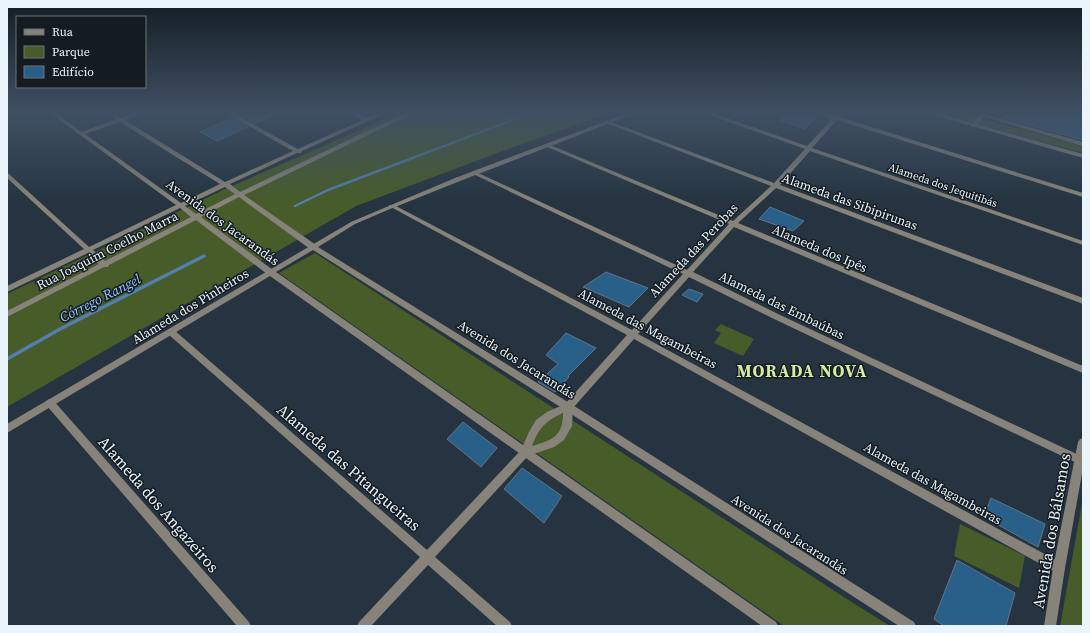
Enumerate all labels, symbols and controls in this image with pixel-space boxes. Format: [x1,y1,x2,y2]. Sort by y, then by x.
legend [16,16,146,88]
text: Rua [52,24,74,40]
text: Parque [52,44,90,60]
text: Edifício [52,64,94,80]
street label: Alameda dos Jequitibás [886,160,1000,211]
street label: Alameda das Sibipirunas [780,169,920,234]
street label: Avenida dos Jacarandás [163,176,283,269]
street label: Alameda das Perobas [645,199,742,301]
street label: Rua Joaquim Coelho Marra [34,207,181,294]
street label: Alameda dos Ipês [770,221,870,276]
street label: Alameda dos Pinheiros [129,265,252,348]
street label: Alameda das Embaúbas [716,268,848,343]
water label: Córrego Rangel [56,269,144,327]
street label: Alameda das Magambeiras [575,285,720,372]
street label: Avenida dos Jacarandás [455,316,579,403]
district label: MORADA NOVA [737,359,867,383]
street label: Alameda das Pitangueiras [272,398,426,536]
street label: Alameda dos Angazeiros [94,431,224,577]
street label: Alameda das Magambeiras [861,438,1005,529]
street label: Avenida dos Bálsamos [1026,451,1076,610]
street label: Avenida dos Jacarandás [728,490,852,579]

